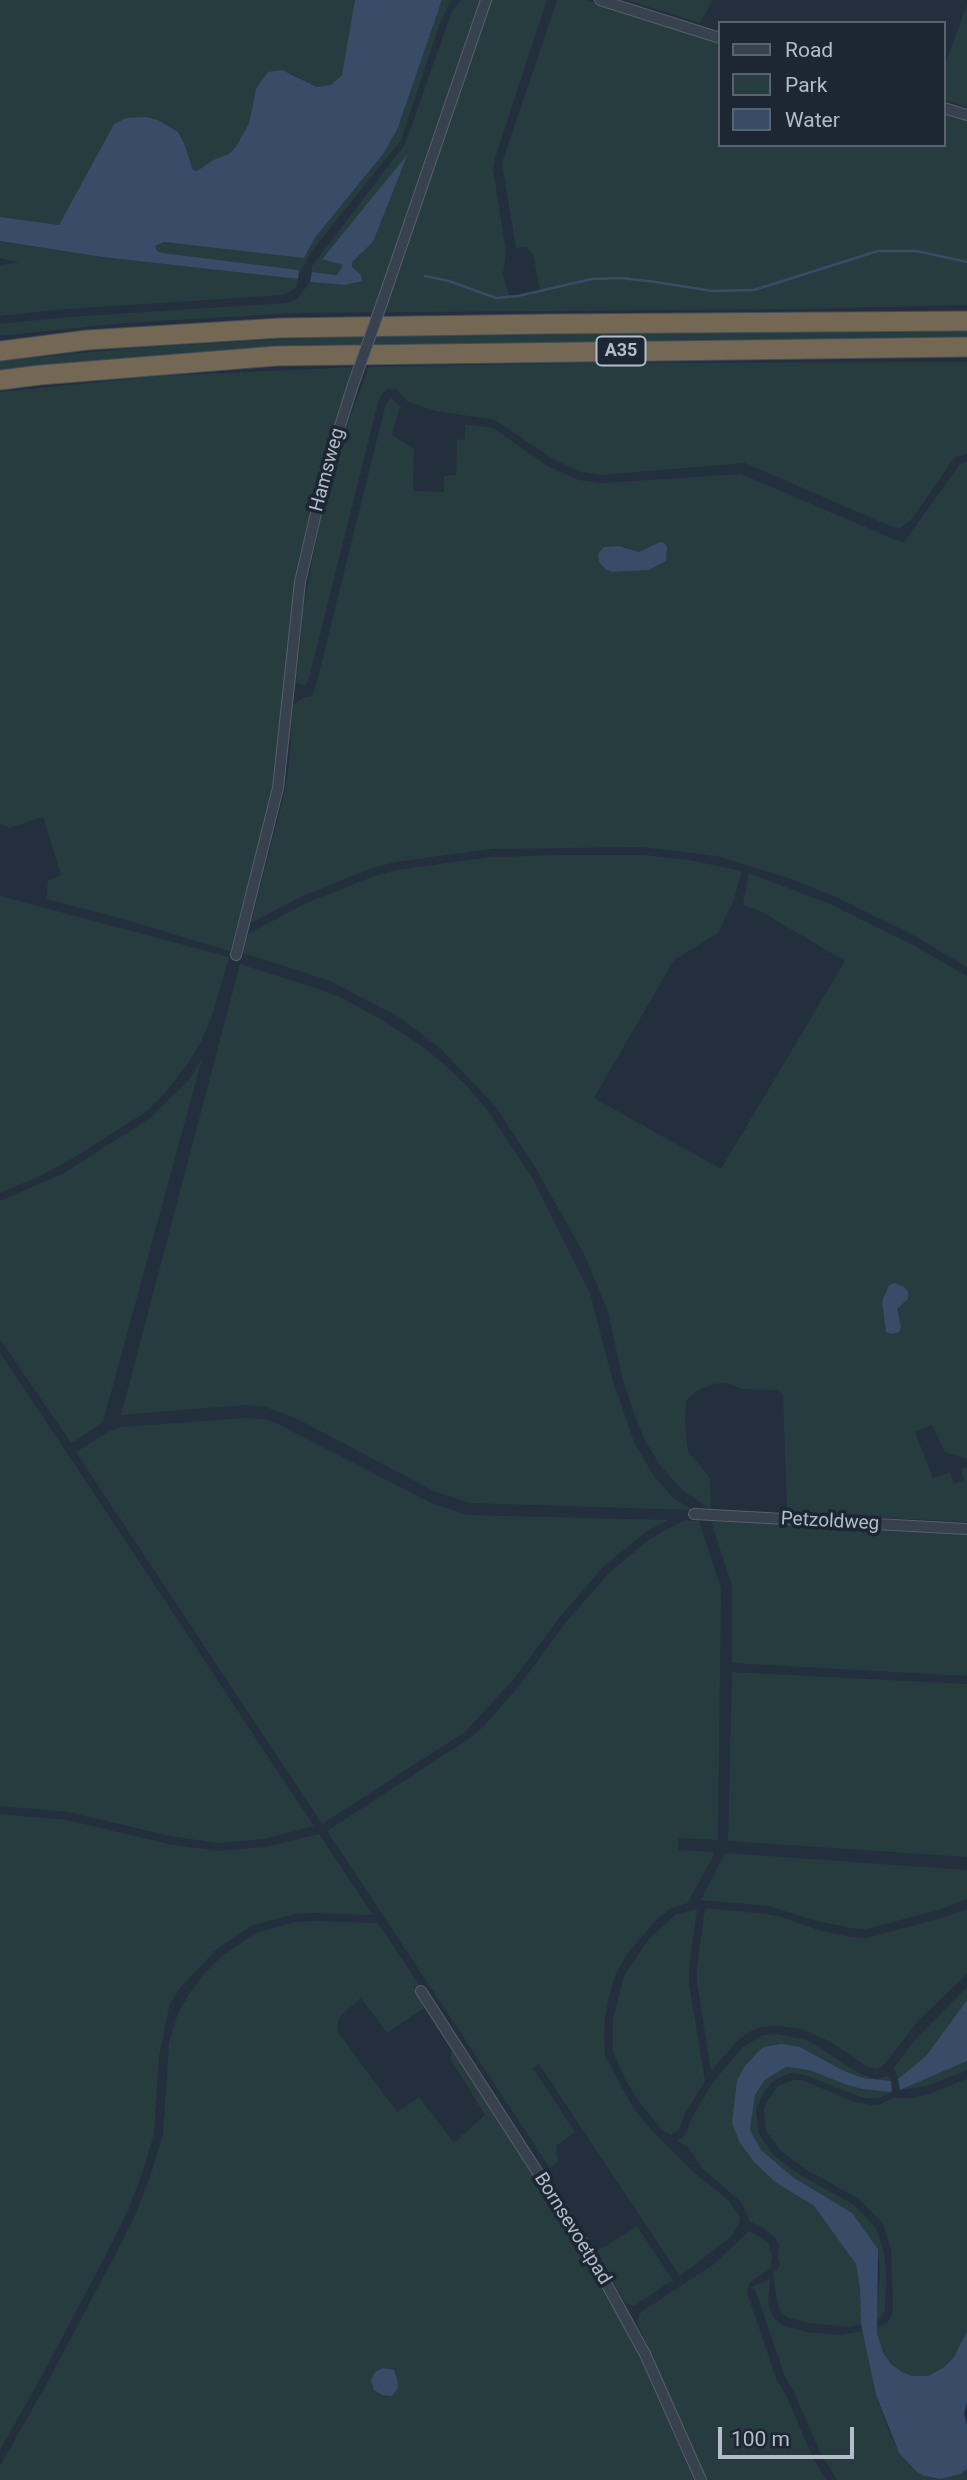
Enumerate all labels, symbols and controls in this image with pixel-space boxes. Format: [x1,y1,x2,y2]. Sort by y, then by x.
legend [718,21,946,147]
text: Road [785,38,833,62]
text: Park [785,73,827,97]
text: Water [785,108,840,132]
road number: A35 [596,337,646,366]
street label: Hamsweg [306,426,350,514]
street label: Petzoldweg [780,1508,880,1536]
street label: Bornsevoetpad [529,2169,615,2289]
scale bar [722,2414,858,2458]
text: 100 m [731,2427,790,2451]

